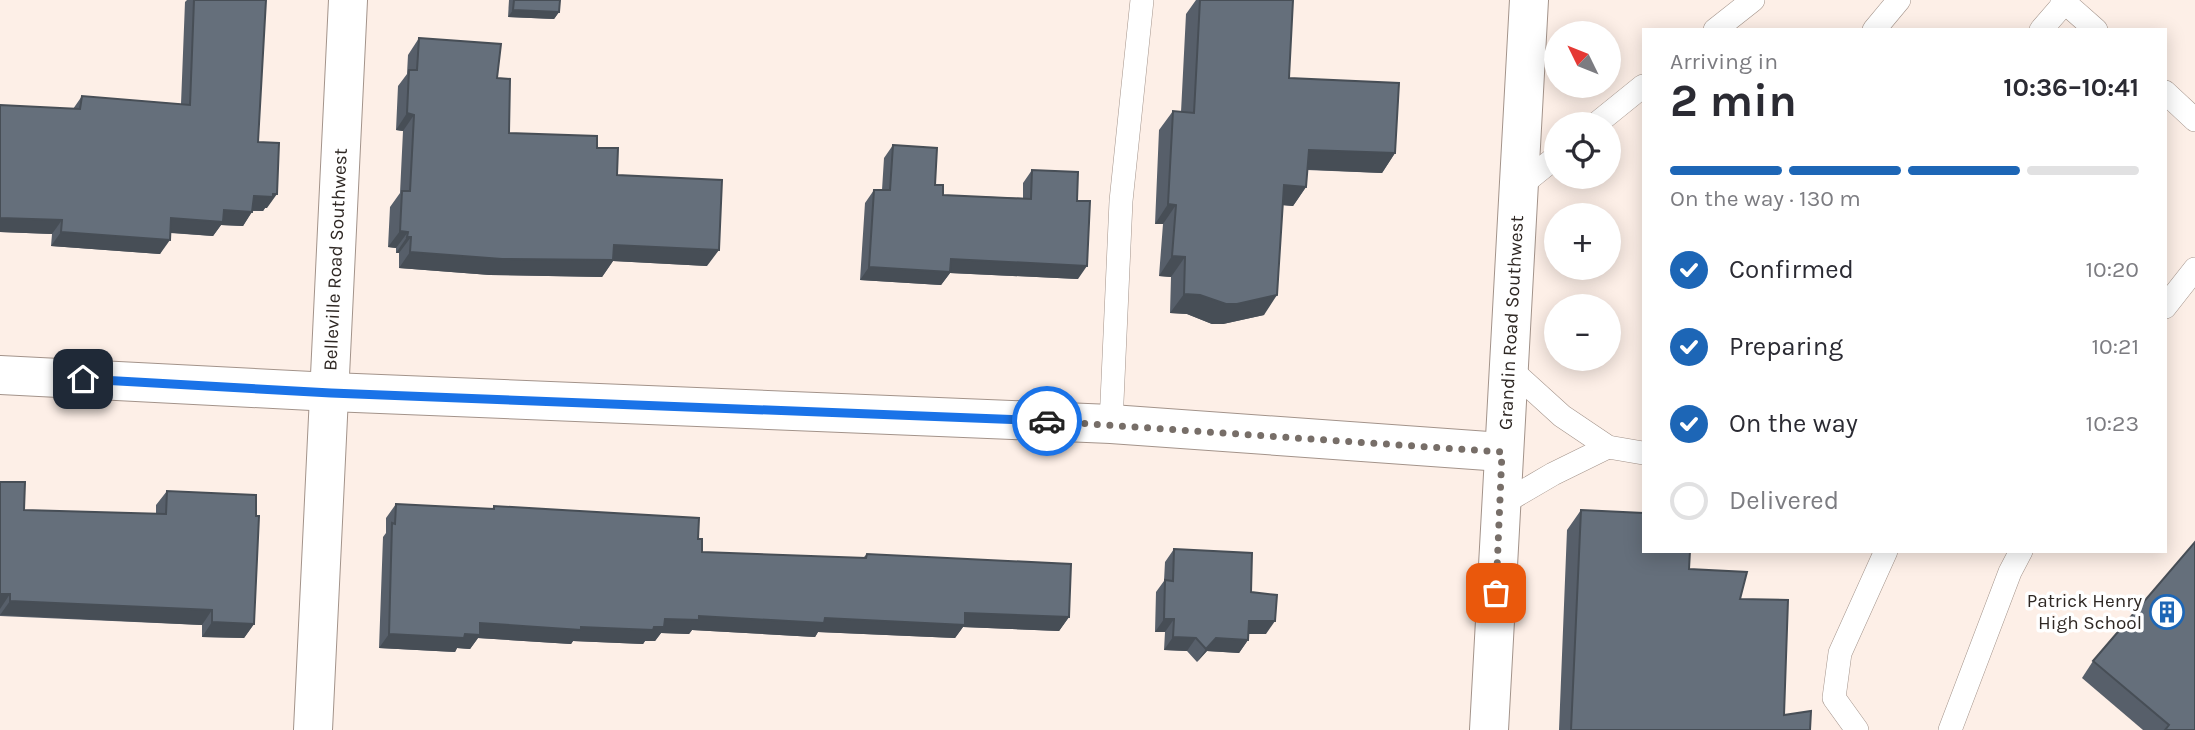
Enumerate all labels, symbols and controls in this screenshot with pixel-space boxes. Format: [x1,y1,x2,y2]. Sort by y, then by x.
north arrow [1544,21,1620,98]
map controls [1544,21,1621,371]
text: Arriving in [1670,48,1778,75]
text: 10:36–10:41 [2003,72,2139,103]
text: 2 min [1670,74,1797,128]
button: locate [1544,112,1621,189]
street label: Belleville Road Southwest [319,148,352,372]
text: On the way · 130 m [1670,185,1861,212]
button: + [1544,203,1621,280]
street label: Grandin Road Southwest [1494,215,1528,431]
icon: check [1670,251,1708,289]
text: Confirmed [1729,254,1854,285]
text: 10:20 [2085,256,2139,283]
button: − [1544,294,1621,371]
icon: check [1670,328,1708,366]
text: Preparing [1729,331,1843,362]
text: 10:21 [2092,333,2139,360]
pin [53,349,113,409]
icon: home [64,360,102,398]
courier [1012,386,1082,456]
icon: car [1028,402,1066,440]
icon: check [1670,405,1708,443]
text: On the way [1729,408,1858,439]
text: 10:23 [2086,410,2139,437]
text: Delivered [1729,485,1839,516]
pin [1466,563,1526,623]
icon: bag [1477,574,1515,612]
place label: Patrick Henry High School [2027,590,2142,634]
building icon: Patrick Henry High School [2148,593,2186,631]

